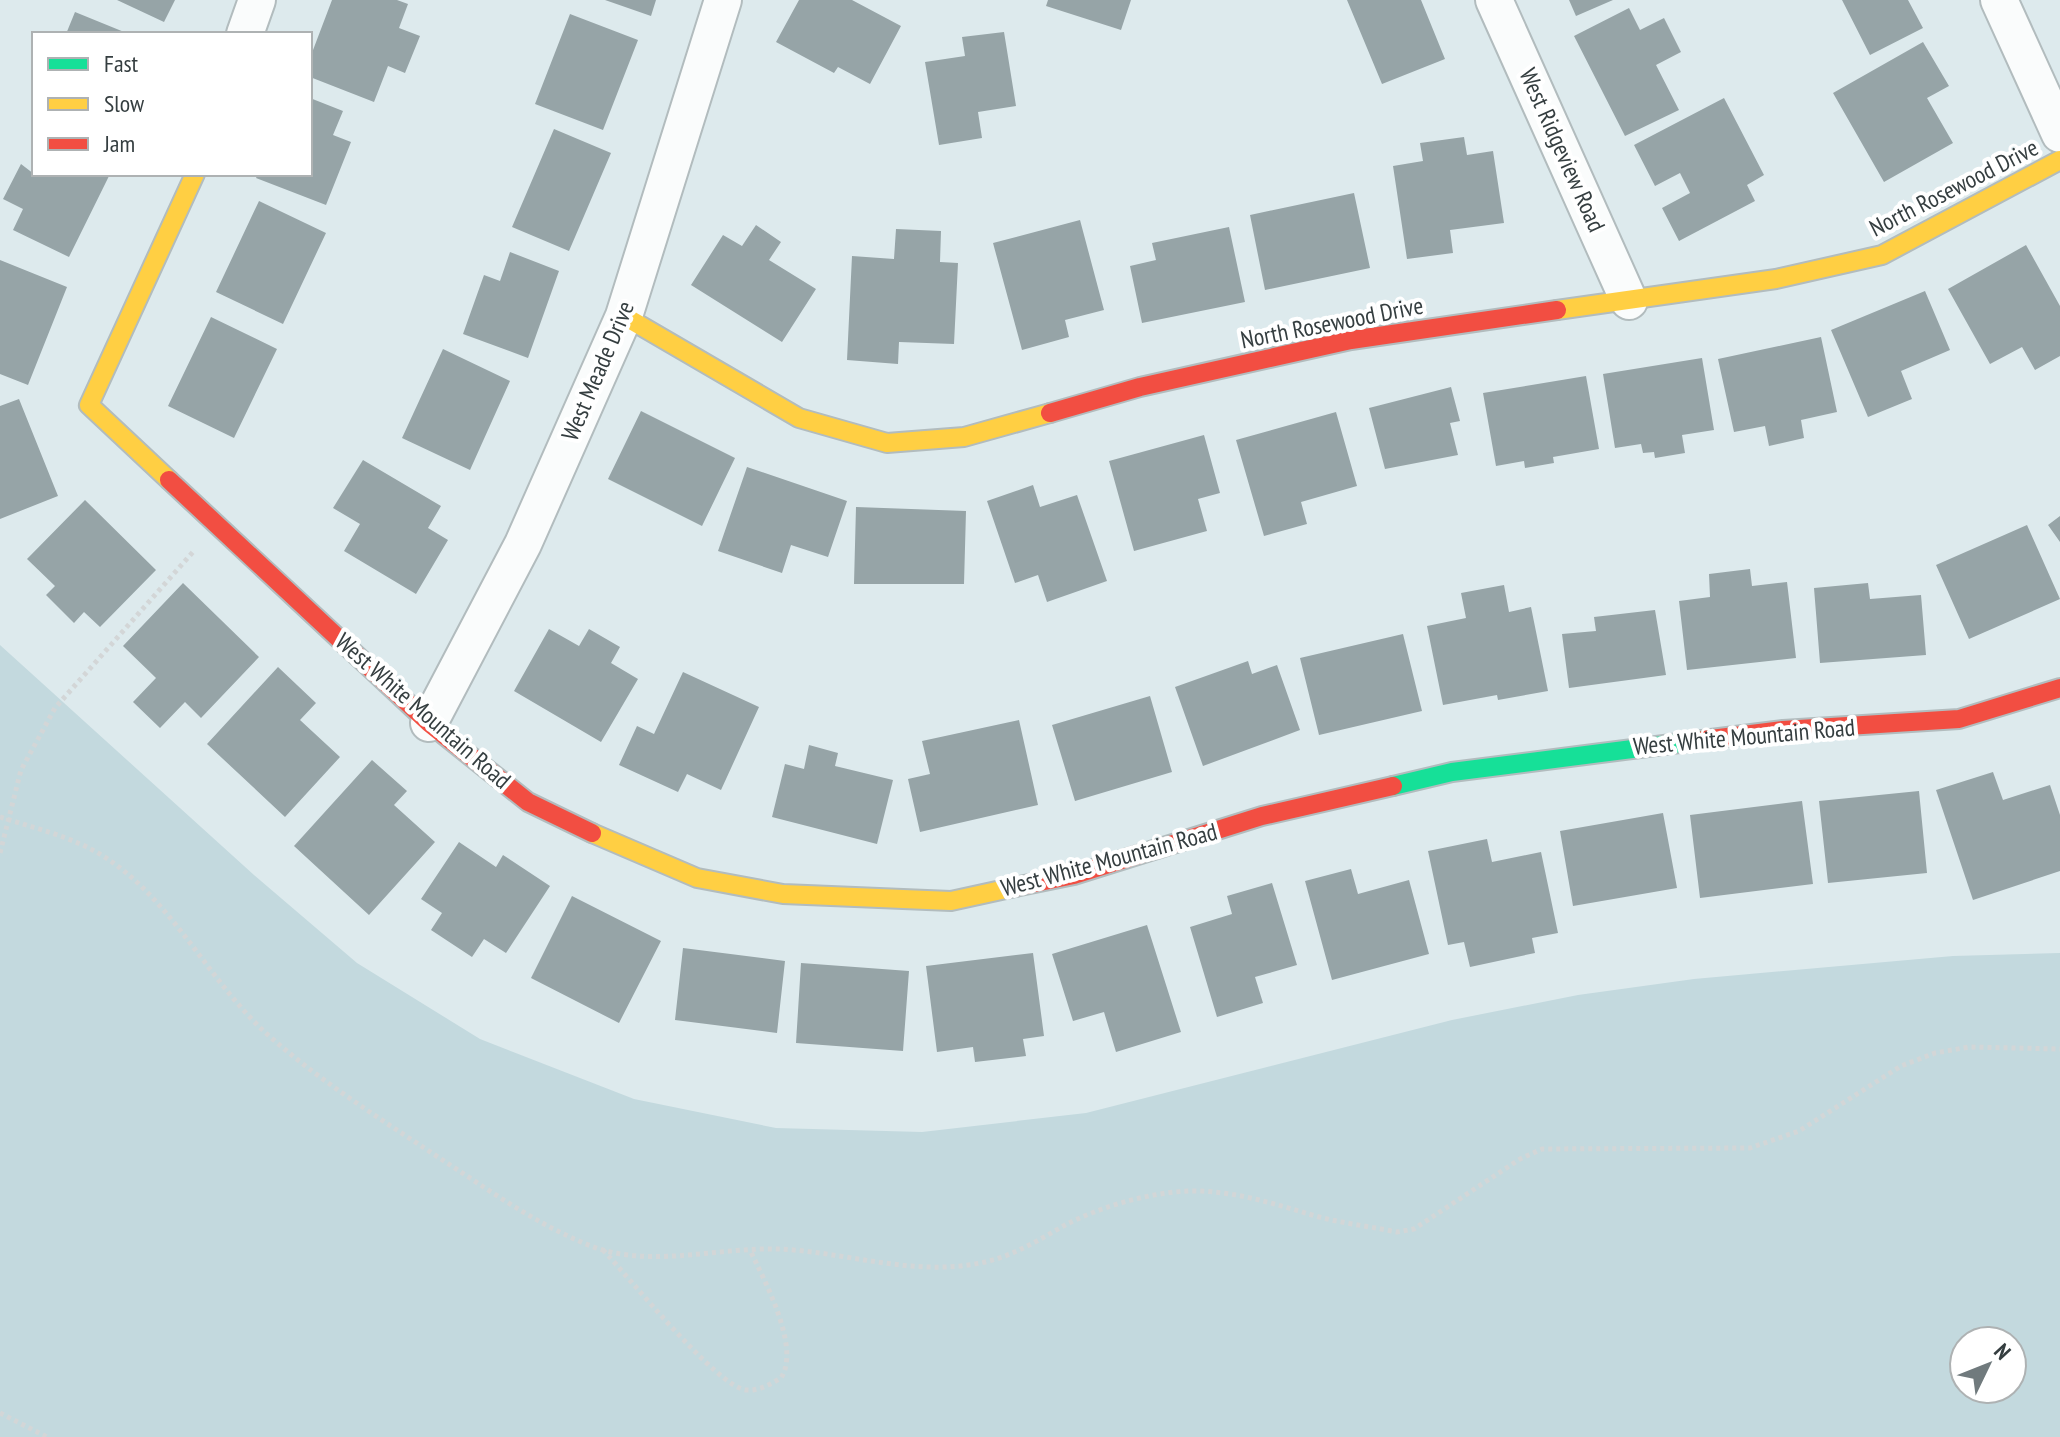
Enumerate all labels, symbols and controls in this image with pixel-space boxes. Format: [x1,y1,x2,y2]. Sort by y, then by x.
legend [32,32,312,176]
text: Fast [104,48,139,79]
street label: West Ridgeview Road [1513,63,1612,236]
text: Slow [104,88,145,119]
text: Jam [103,128,135,159]
street label: North Rosewood Drive [1864,132,2043,243]
street label: North Rosewood Drive [1238,290,1426,355]
street label: West Meade Drive [554,296,641,445]
street label: West White Mountain Road [329,626,517,795]
street label: West White Mountain Road [1632,711,1856,762]
street label: West White Mountain Road [997,816,1220,903]
north arrow [1948,1325,2028,1405]
text: N [1988,1337,2017,1365]

